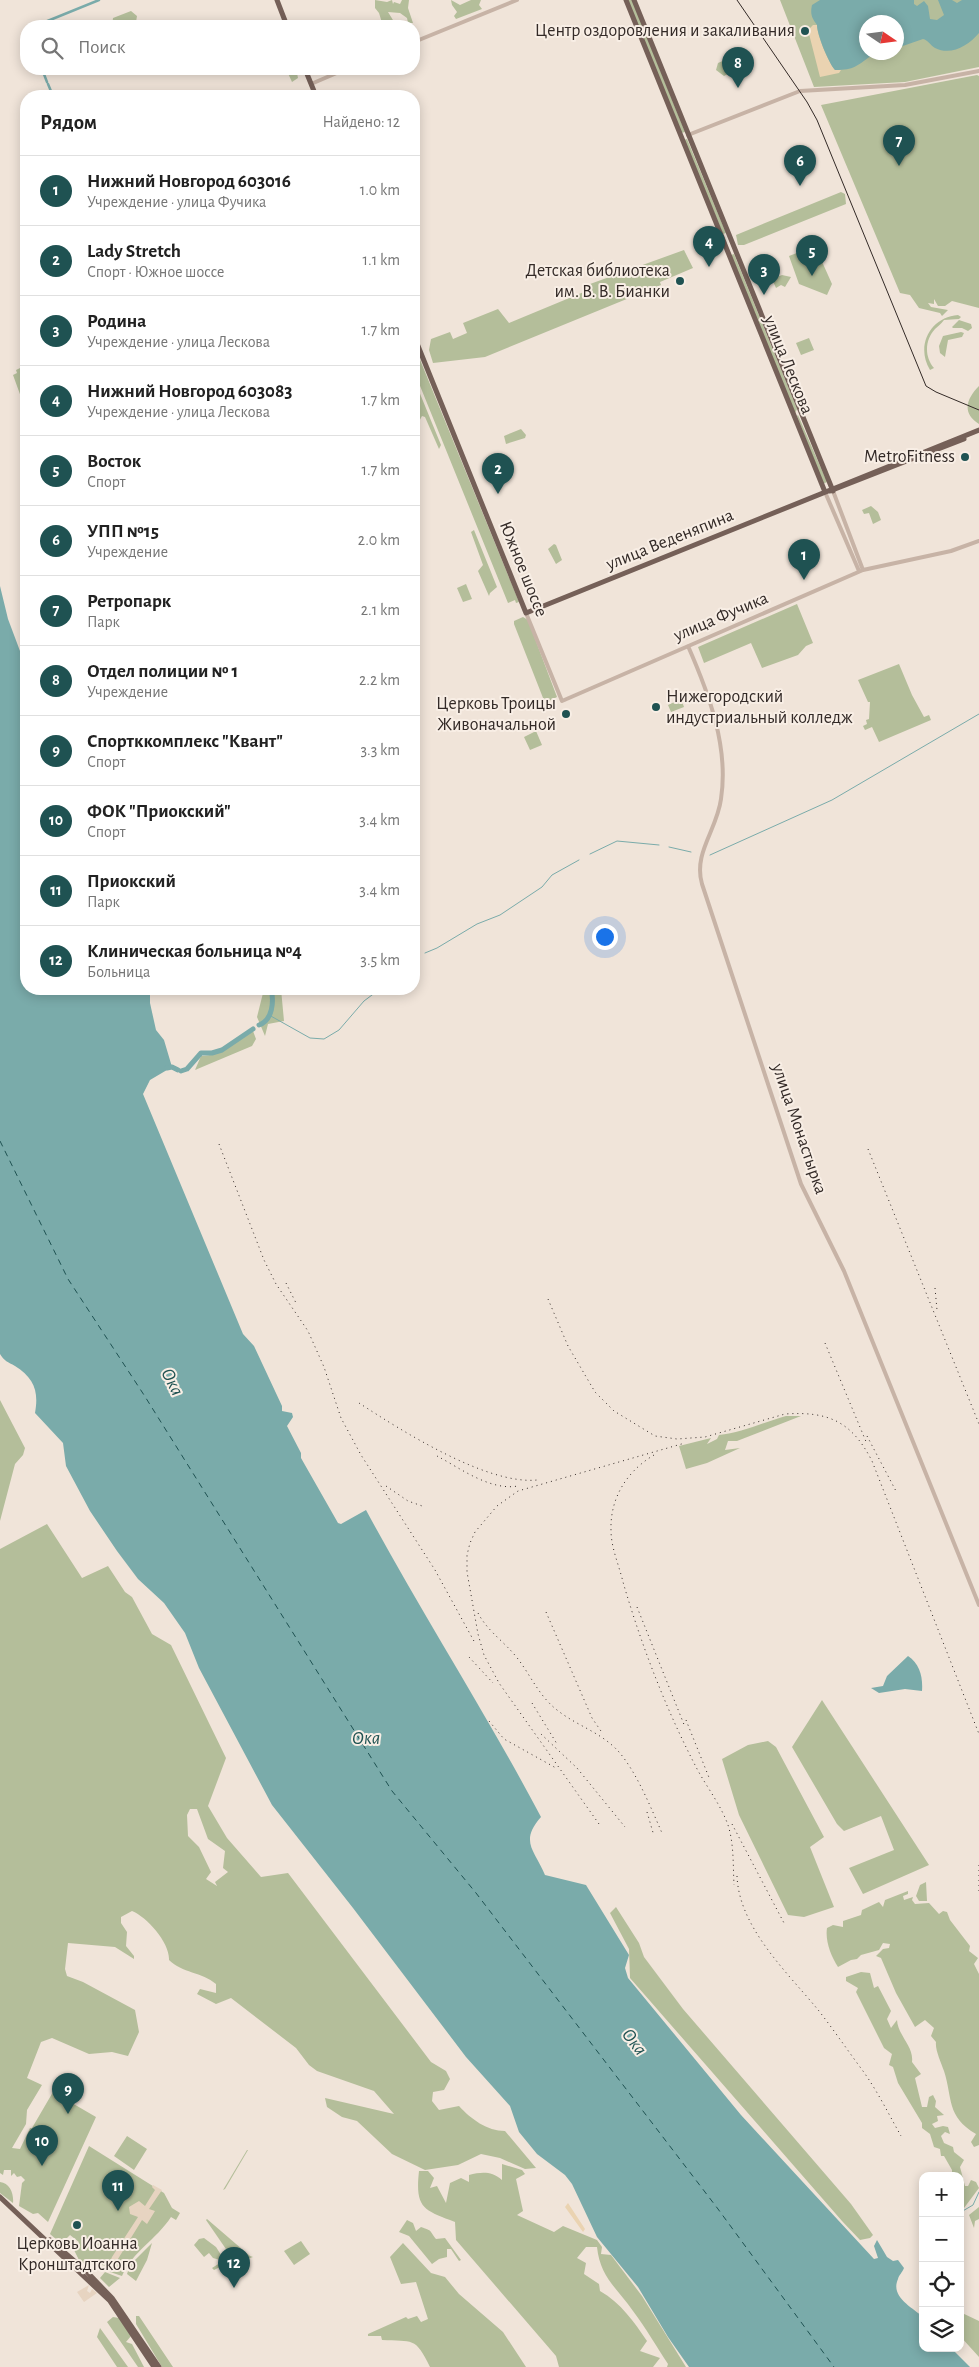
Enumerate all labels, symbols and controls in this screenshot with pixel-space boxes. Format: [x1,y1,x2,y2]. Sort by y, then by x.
north arrow [859,15,904,60]
search box [20,20,420,75]
place label: Центр оздоровления и закаливания [535,22,795,40]
marker: Центр оздоровления и закаливания [799,25,811,37]
icon: search [38,34,66,62]
text: Поиск [78,38,125,57]
pin: 8 [722,47,754,88]
text: Рядом [40,112,97,133]
text: Найдено: 12 [323,114,400,130]
pin: 7 [883,125,915,166]
pin: 6 [784,145,816,186]
text: Нижний Новгород 603016 [87,172,291,191]
text: 1 [53,182,59,198]
text: 1.0 km [360,182,400,198]
text: Учреждение · улица Фучика [87,194,266,210]
pin: 4 [693,226,725,267]
pin: 5 [796,235,828,276]
text: Lady Stretch [87,242,181,261]
text: 2 [52,252,60,268]
text: 1.1 km [363,252,400,268]
pin: 3 [748,254,780,295]
place label: Детская библиотека им. В. В. Бианки [525,261,670,301]
text: Спорт · Южное шоссе [87,264,224,280]
marker: Детская библиотека им. В. В. Бианки [674,275,686,287]
text: Родина [87,312,146,331]
street label: улица Лескова [760,312,816,417]
text: 3 [53,322,59,338]
text: 1.7 km [361,322,400,338]
text: Учреждение · улица Лескова [87,334,270,350]
text: Нижний Новгород 603083 [87,382,293,401]
text: 4 [52,392,60,408]
text: 1.7 km [361,392,400,408]
text: Учреждение · улица Лескова [87,404,270,420]
place label: MetroFitness [864,448,955,466]
marker: MetroFitness [959,451,971,463]
text: Восток [87,452,141,471]
pin: 2 [482,453,514,494]
text: 5 [53,462,59,478]
text: 1.7 km [361,462,400,478]
text: Спорт [87,474,126,490]
street label: улица Веденяпина [603,506,736,574]
street label: Южное шоссе [496,519,550,619]
text: УПП №15 [87,522,159,541]
text: 6 [52,532,60,548]
text: 2.0 km [358,532,400,548]
pin: 1 [788,539,820,580]
text: Учреждение [87,544,168,560]
street label: улица Фучика [670,589,771,645]
text: Ретропарк [87,592,171,611]
text: 7 [53,602,59,618]
text: 2.1 km [361,602,400,618]
text: Парк [87,614,120,630]
text: Отдел полиции № 1 [87,662,238,681]
text: 8 [52,672,60,688]
text: 2.2 km [359,672,400,688]
text: Учреждение [87,684,168,700]
place label: Нижегородский индустриальный колледж [666,688,853,727]
place label: Церковь Троицы Живоначальной [436,695,556,734]
marker: Нижегородский индустриальный колледж [650,701,662,713]
marker: Церковь Троицы Живоначальной [560,708,572,720]
text: Спортккомплекс "Квант" [87,732,283,751]
text: 9 [52,742,60,758]
text: 3.3 km [360,742,400,758]
text: Спорт [87,754,126,770]
text: ФОК "Приокский" [87,802,231,821]
text: 10 [49,812,63,828]
text: 3.4 km [359,812,400,828]
text: Спорт [87,824,126,840]
text: Приокский [87,872,176,891]
text: 11 [50,882,62,898]
text: 3.4 km [359,882,400,898]
text: Парк [87,894,120,910]
your location [592,924,618,950]
text: Клиническая больница №4 [87,942,302,961]
text: 12 [49,952,63,968]
text: 3.5 km [360,952,400,968]
text: Больница [87,964,150,980]
street label: улица Монастырка [768,1061,830,1196]
water label: Ока [157,1365,187,1399]
water label: Ока [352,1729,380,1748]
water label: Ока [618,2025,650,2059]
pin: 9 [52,2073,84,2114]
pin: 10 [26,2125,58,2166]
pin: 11 [102,2170,134,2211]
map controls [919,2172,964,2352]
button: + [919,2172,964,2217]
button: − [919,2217,964,2262]
marker: Церковь Иоанна Кронштадтского [71,2219,83,2231]
place label: Церковь Иоанна Кронштадтского [16,2235,138,2274]
pin: 12 [218,2247,250,2288]
button: locate [919,2262,964,2307]
button: layers [919,2307,964,2352]

